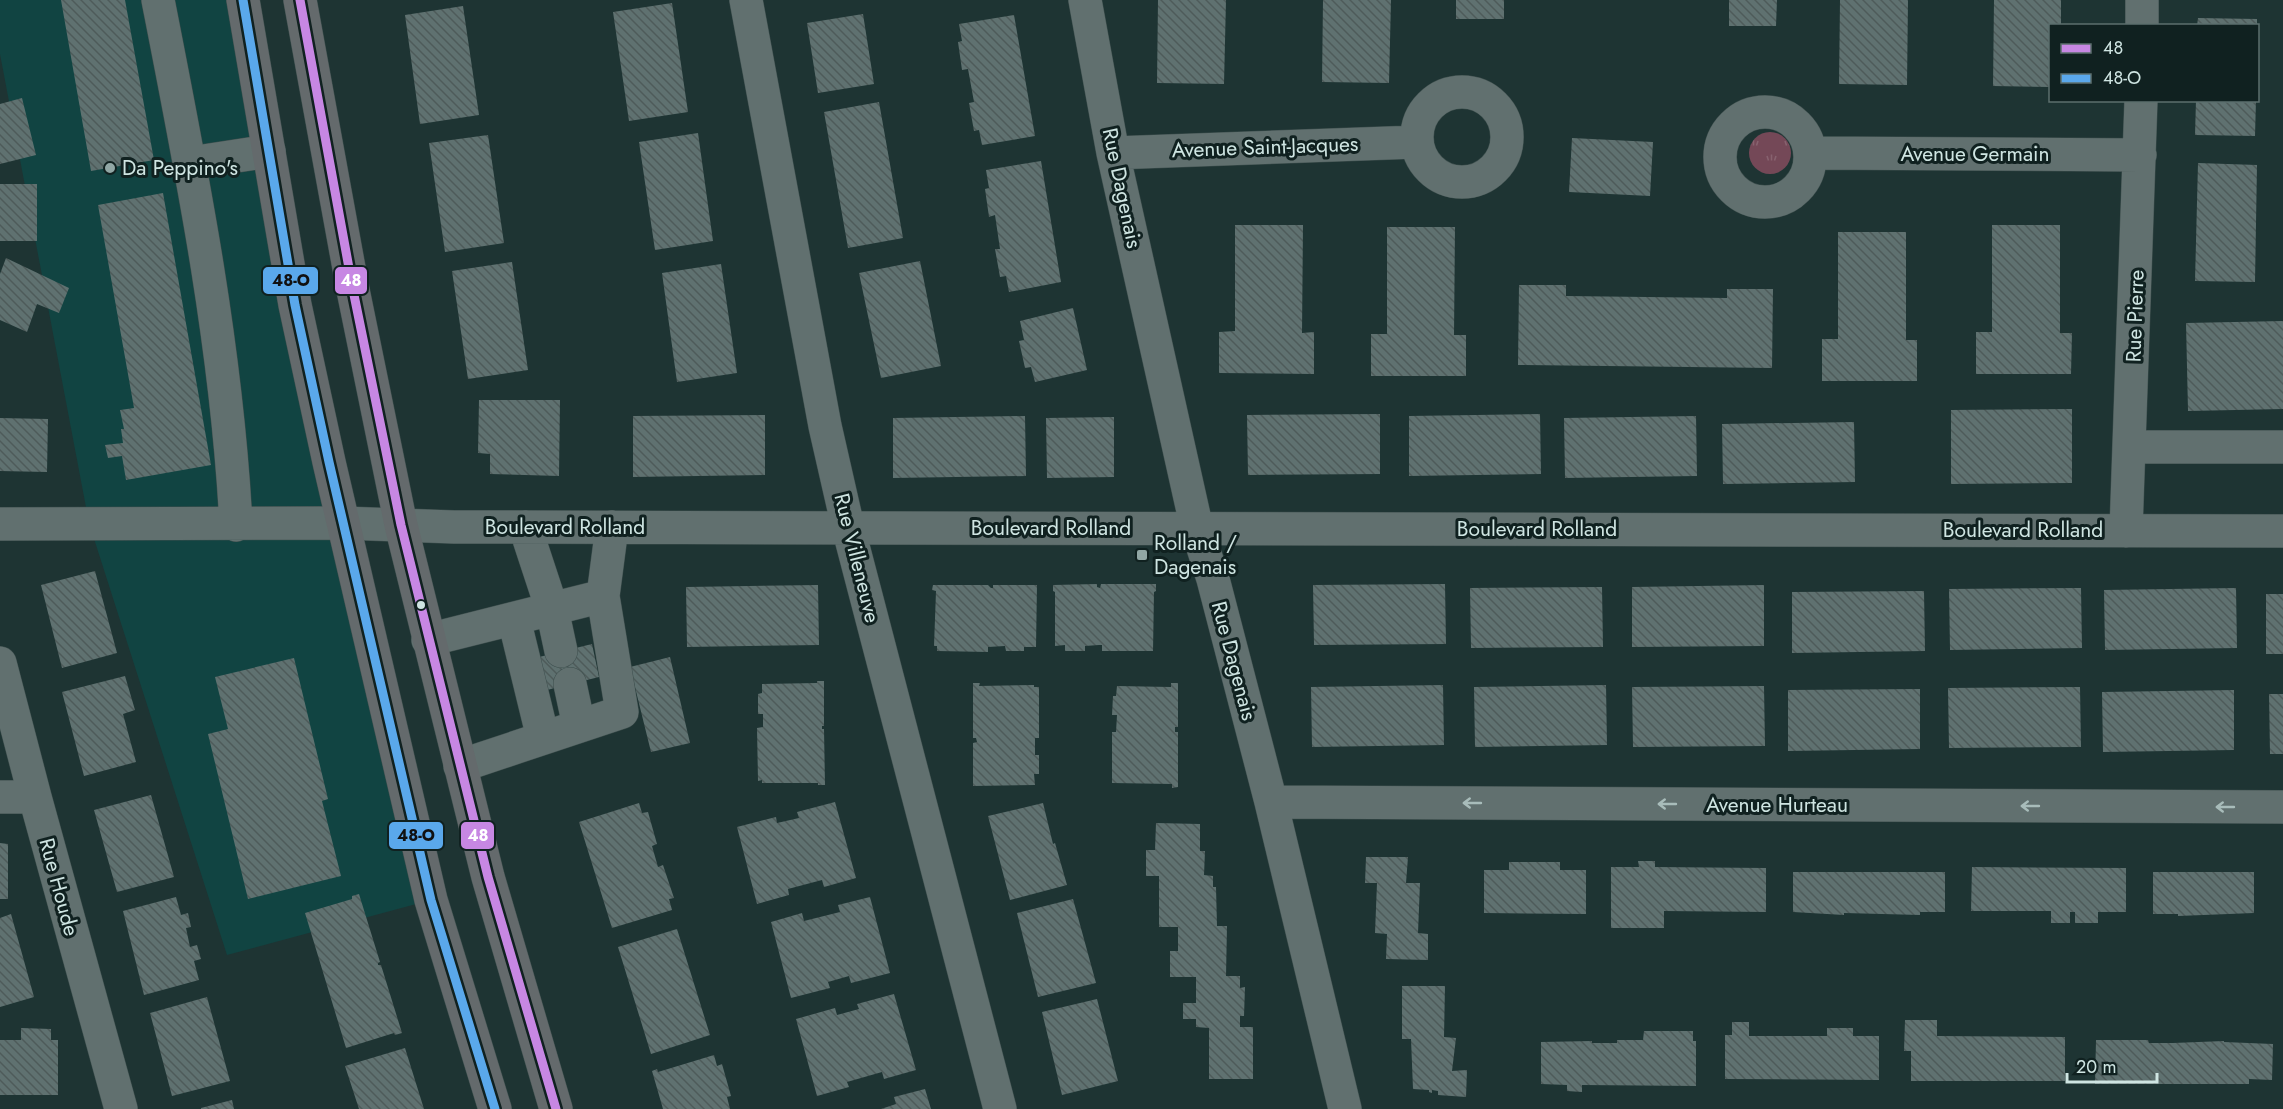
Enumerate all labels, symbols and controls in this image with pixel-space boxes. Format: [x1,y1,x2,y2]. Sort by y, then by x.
legend [2049,24,2259,102]
text: 48 [2103,35,2123,61]
text: 48-O [2103,65,2141,91]
street label: Rue Dagenais [1095,125,1149,251]
street label: Avenue Saint-Jacques [1171,129,1359,165]
street label: Avenue Germain [1901,139,2049,169]
place label: Da Peppino's [122,153,238,183]
marker: Da Peppino's [103,161,117,175]
line badge: 48-O [262,266,319,295]
line badge: 48 [334,266,368,295]
text: 48-O [272,269,310,292]
text: 48 [340,269,362,292]
street label: Rue Pierre [2118,269,2152,363]
street label: Rue Villeneuve [826,490,888,626]
street label: Boulevard Rolland [485,512,645,542]
street label: Boulevard Rolland [971,513,1131,543]
street label: Boulevard Rolland [1457,514,1617,544]
street label: Boulevard Rolland [1943,515,2103,545]
place label: Rolland / Dagenais [1154,528,1237,582]
marker: Rolland / Dagenais [1135,548,1149,562]
street label: Rue Dagenais [1204,598,1264,724]
unlabelled marker [415,599,427,611]
street label: Avenue Hurteau [1706,790,1848,820]
one-way arrow [1462,797,1482,809]
one-way arrow [1657,798,1677,810]
one-way arrow [2020,800,2040,812]
one-way arrow [2215,801,2235,813]
line badge: 48-O [388,821,444,850]
line badge: 48 [460,821,495,850]
text: 48-O [397,824,435,847]
text: 48 [467,824,489,847]
street label: Rue Houde [32,835,87,939]
scale bar [2067,1046,2157,1084]
text: 20 m [2076,1054,2116,1080]

